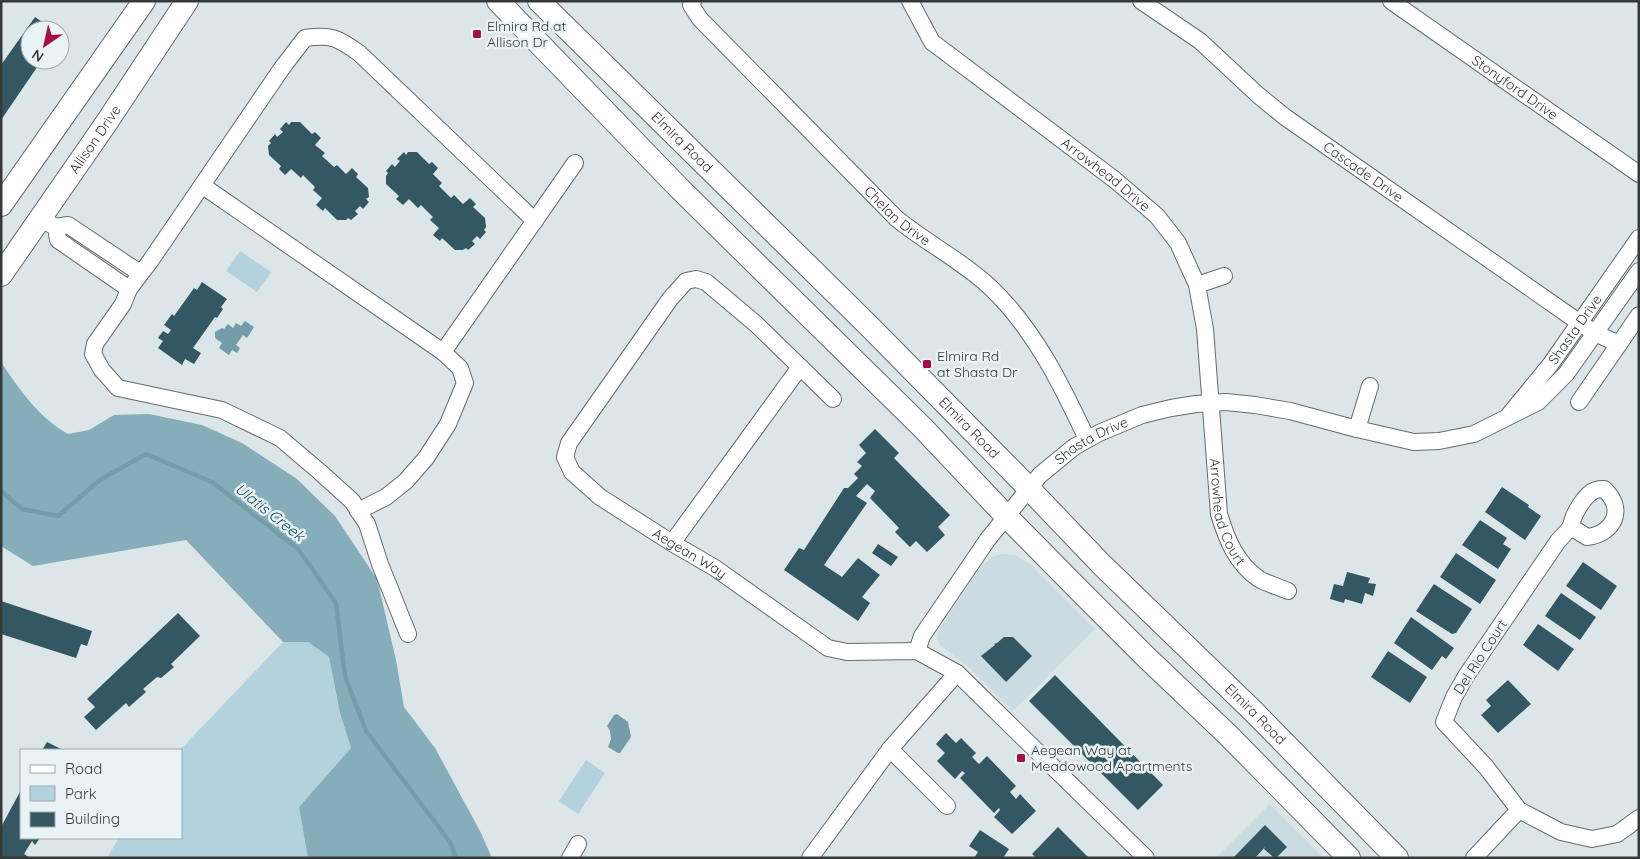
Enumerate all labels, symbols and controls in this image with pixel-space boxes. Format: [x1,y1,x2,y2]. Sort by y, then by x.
place label: Elmira Rd at Allison Dr [487,17,567,51]
north arrow [20,20,70,70]
marker: Elmira Rd at Allison Dr [471,28,483,40]
text: N [28,45,47,66]
street label: Stonyford Drive [1468,51,1562,124]
street label: Allison Drive [65,102,125,177]
street label: Elmira Road [648,108,717,176]
street label: Arrowhead Drive [1057,134,1154,215]
street label: Cascade Drive [1320,137,1407,206]
street label: Chelan Drive [860,182,934,250]
street label: Shasta Drive [1544,291,1606,368]
place label: Elmira Rd at Shasta Dr [937,347,1018,381]
marker: Elmira Rd at Shasta Dr [921,358,933,370]
street label: Elmira Road [935,393,1004,462]
street label: Shasta Drive [1051,413,1131,468]
street label: Arrowhead Court [1206,457,1249,569]
water label: Ulatis Creek [231,479,310,546]
street label: Aegean Way [649,524,730,583]
street label: Del Rio Court [1449,616,1511,698]
street label: Elmira Road [1221,680,1290,748]
place label: Aegean Way at Meadowood Apartments [1031,741,1192,775]
legend [20,749,182,839]
marker: Aegean Way at Meadowood Apartments [1015,752,1027,764]
text: Road [65,759,102,778]
text: Park [65,784,97,803]
text: Building [65,809,120,828]

